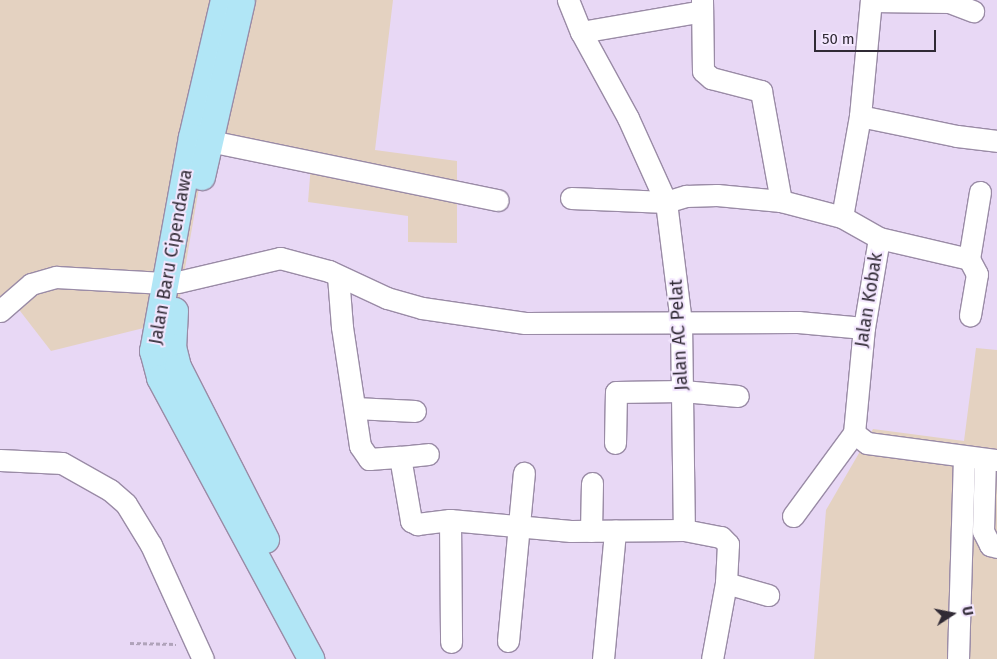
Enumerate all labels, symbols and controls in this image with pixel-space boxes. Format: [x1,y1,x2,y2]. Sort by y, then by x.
scale bar [817,20,940,52]
text: 50 m [822,30,855,48]
street label: Jalan Baru Cipendawa [145,168,197,346]
street label: Jalan Kobak [851,251,887,349]
street label: Jalan AC Pelat [665,279,693,391]
north arrow [927,589,977,639]
text: U [958,605,976,617]

